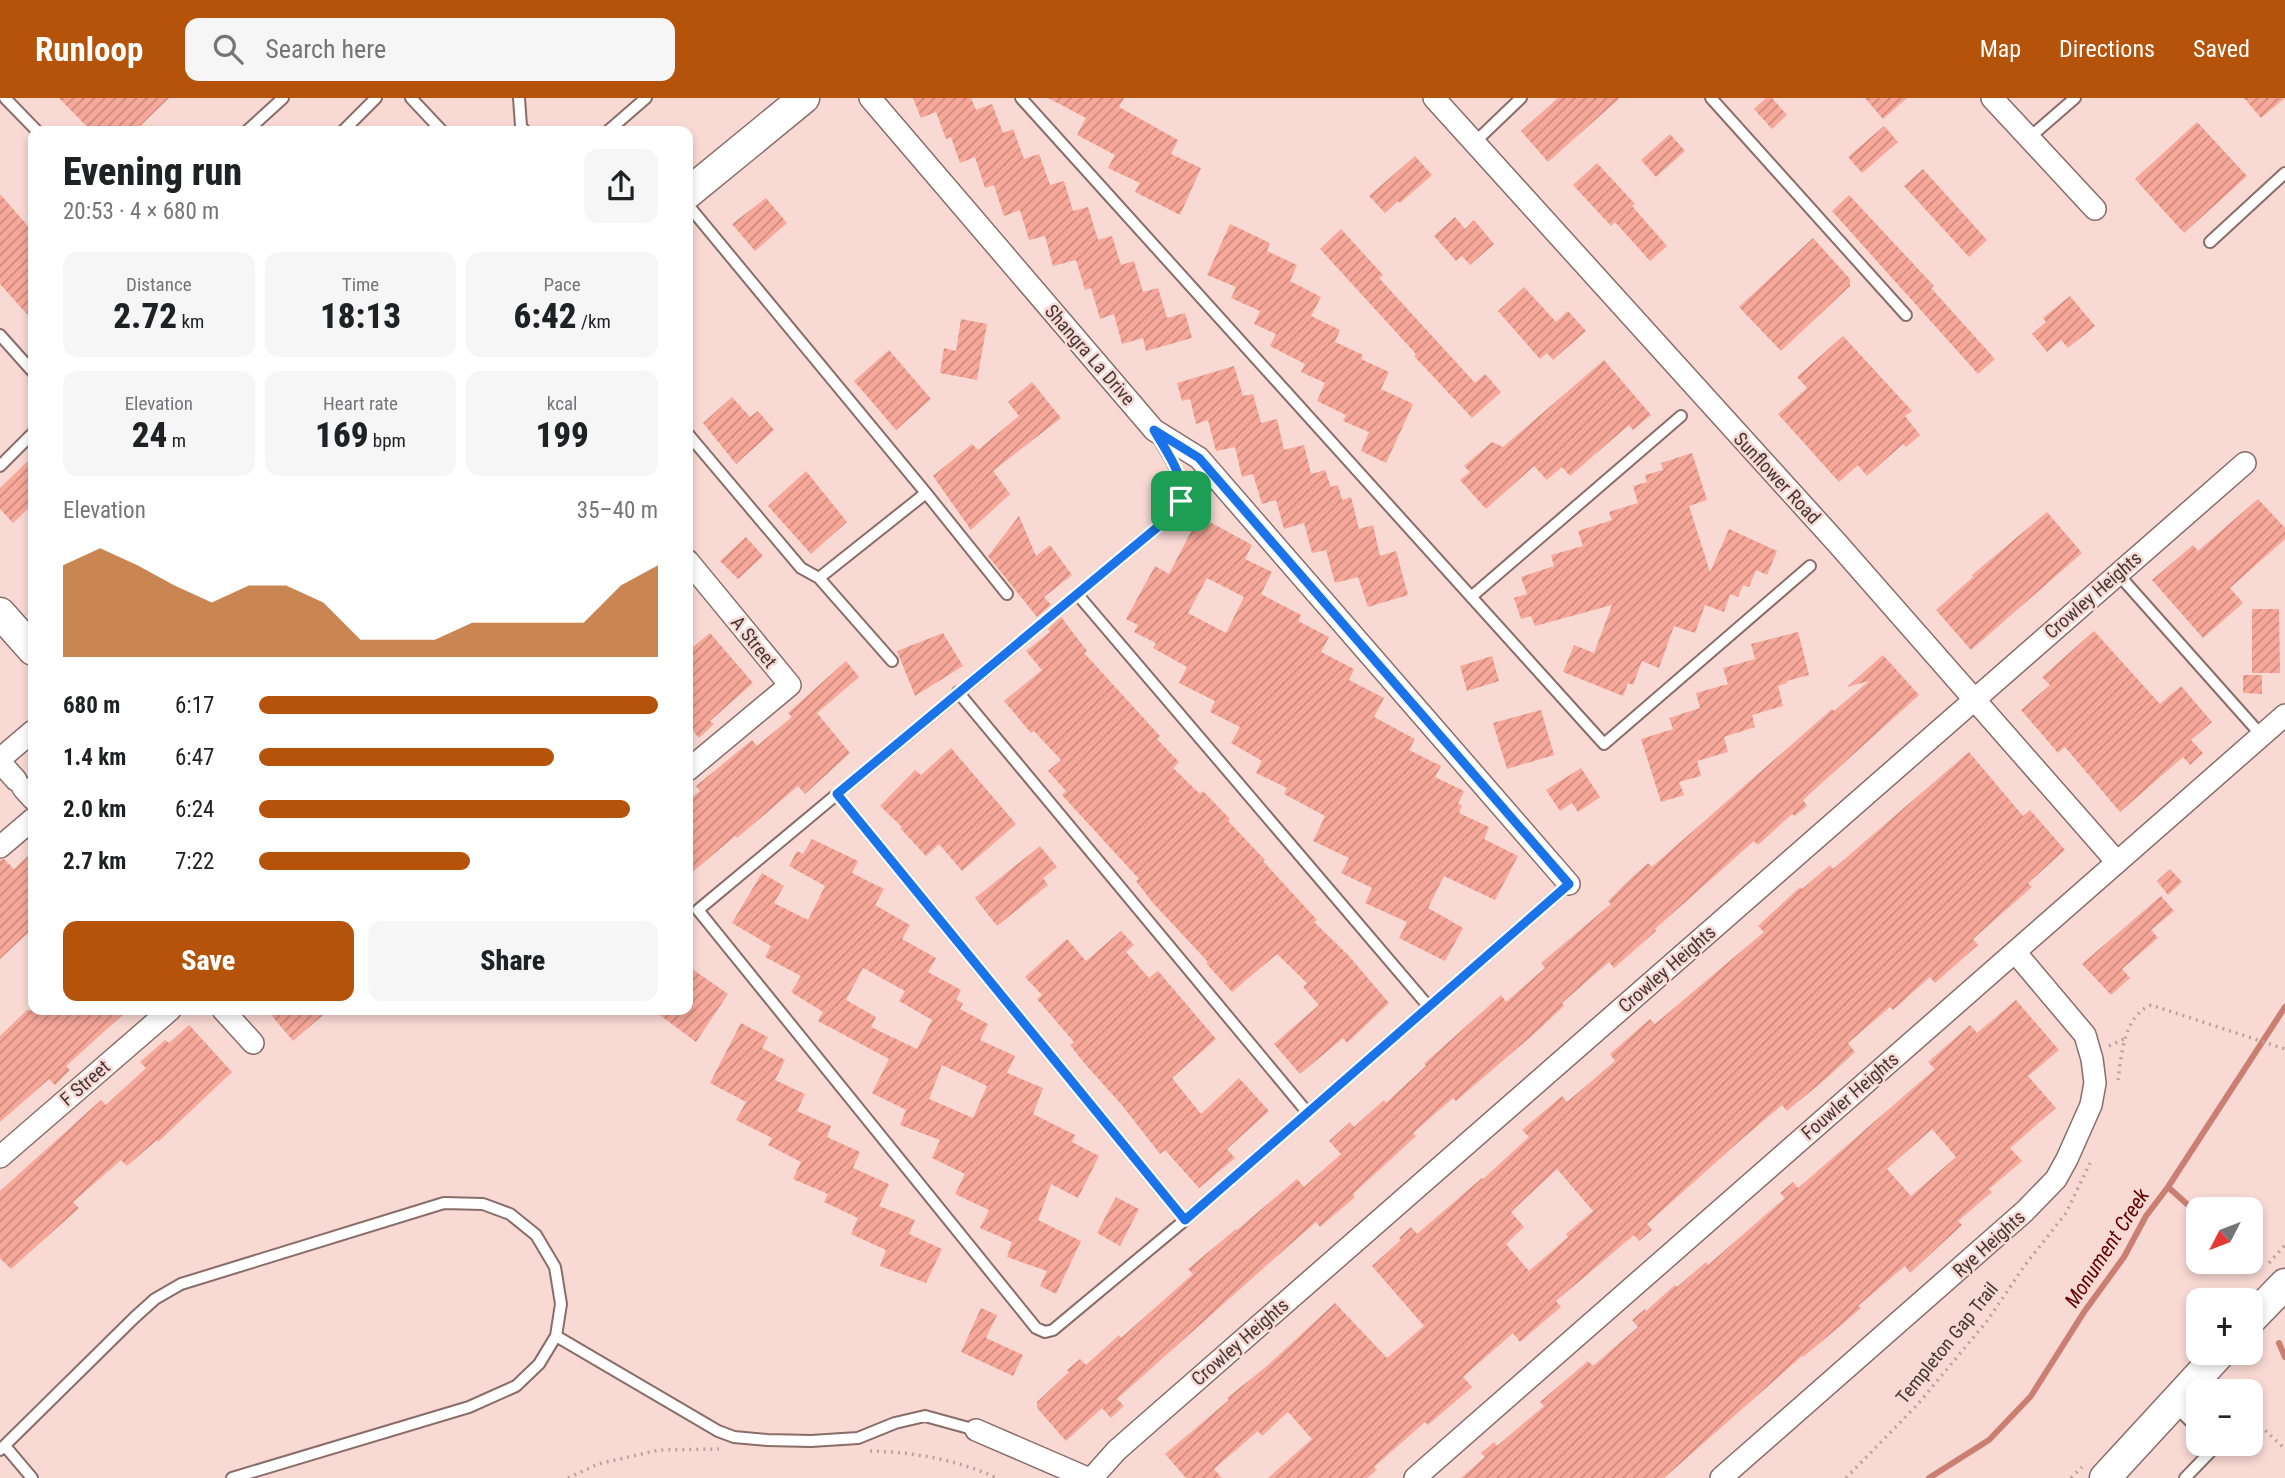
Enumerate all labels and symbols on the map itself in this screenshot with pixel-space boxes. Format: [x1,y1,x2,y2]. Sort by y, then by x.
street label: Shangra La Drive [1040,300,1140,410]
street label: Sunflower Road [1729,427,1825,529]
pin [1151,471,1211,531]
street label: Crowley Heights [2040,546,2146,644]
street label: A Street [726,612,782,672]
street label: Crowley Heights [1614,920,1720,1018]
street label: Fouwler Heights [1797,1048,1903,1144]
street label: F Street [56,1055,114,1111]
water label: Monument Creek [2060,1183,2155,1312]
north arrow [2186,1197,2263,1274]
street label: Rye Heights [1948,1206,2030,1282]
street label: Templeton Gap Trail [1891,1278,2003,1408]
street label: Crowley Heights [1187,1293,1293,1391]

